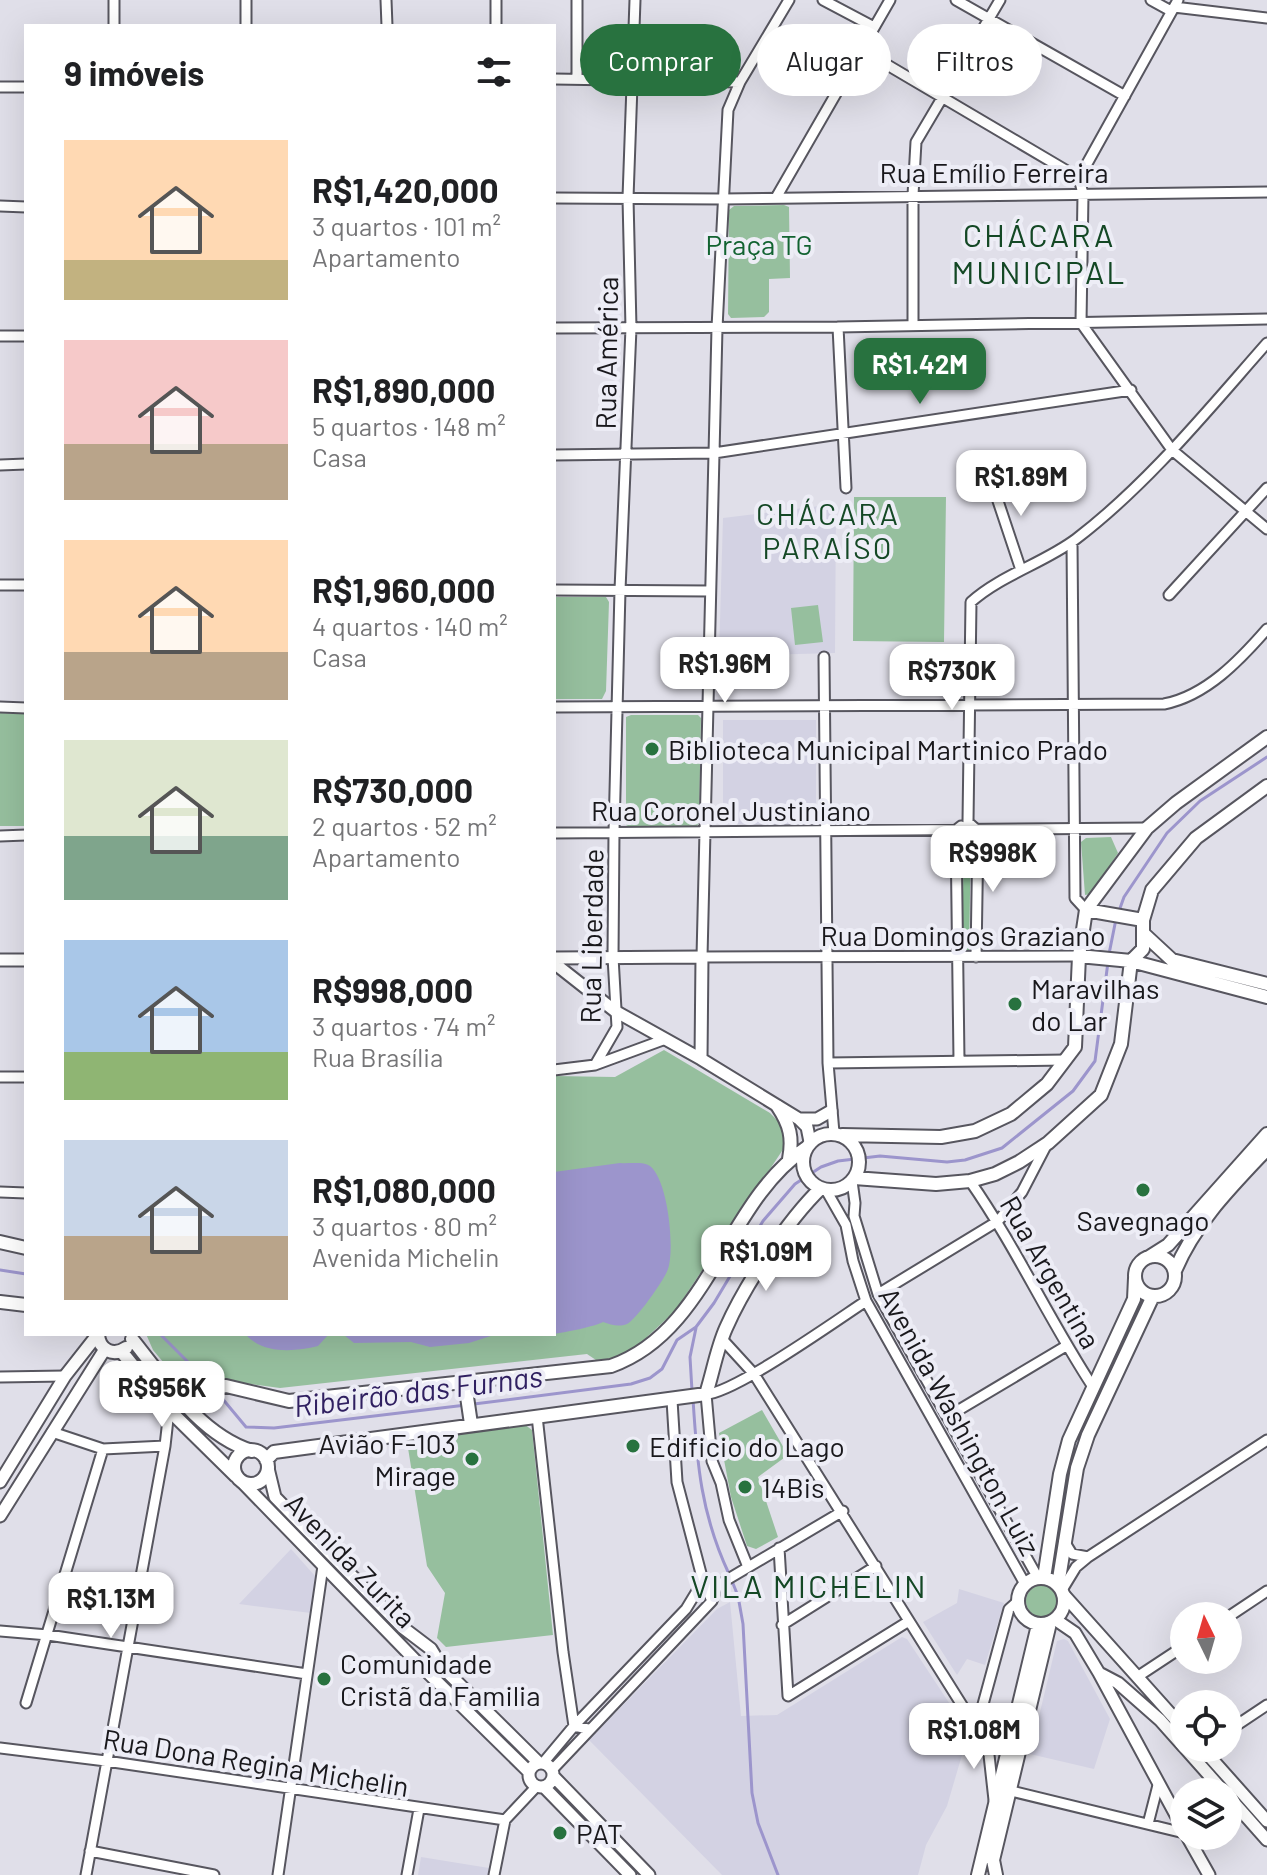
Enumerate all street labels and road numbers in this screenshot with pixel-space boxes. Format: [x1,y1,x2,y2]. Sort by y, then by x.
street label: Rua Emílio Ferreira [880,155,1109,189]
street label: Rua América [588,276,624,430]
street label: Rua Coronel Justiniano [591,793,871,827]
street label: Rua Liberdade [572,848,610,1024]
street label: Rua Domingos Graziano [821,918,1106,952]
street label: Rua Argentina [994,1190,1108,1354]
street label: Avenida Washington Luiz [872,1281,1048,1561]
street label: Avenida Zurita [278,1486,424,1634]
street label: Rua Dona Regina Michelin [101,1721,411,1803]

